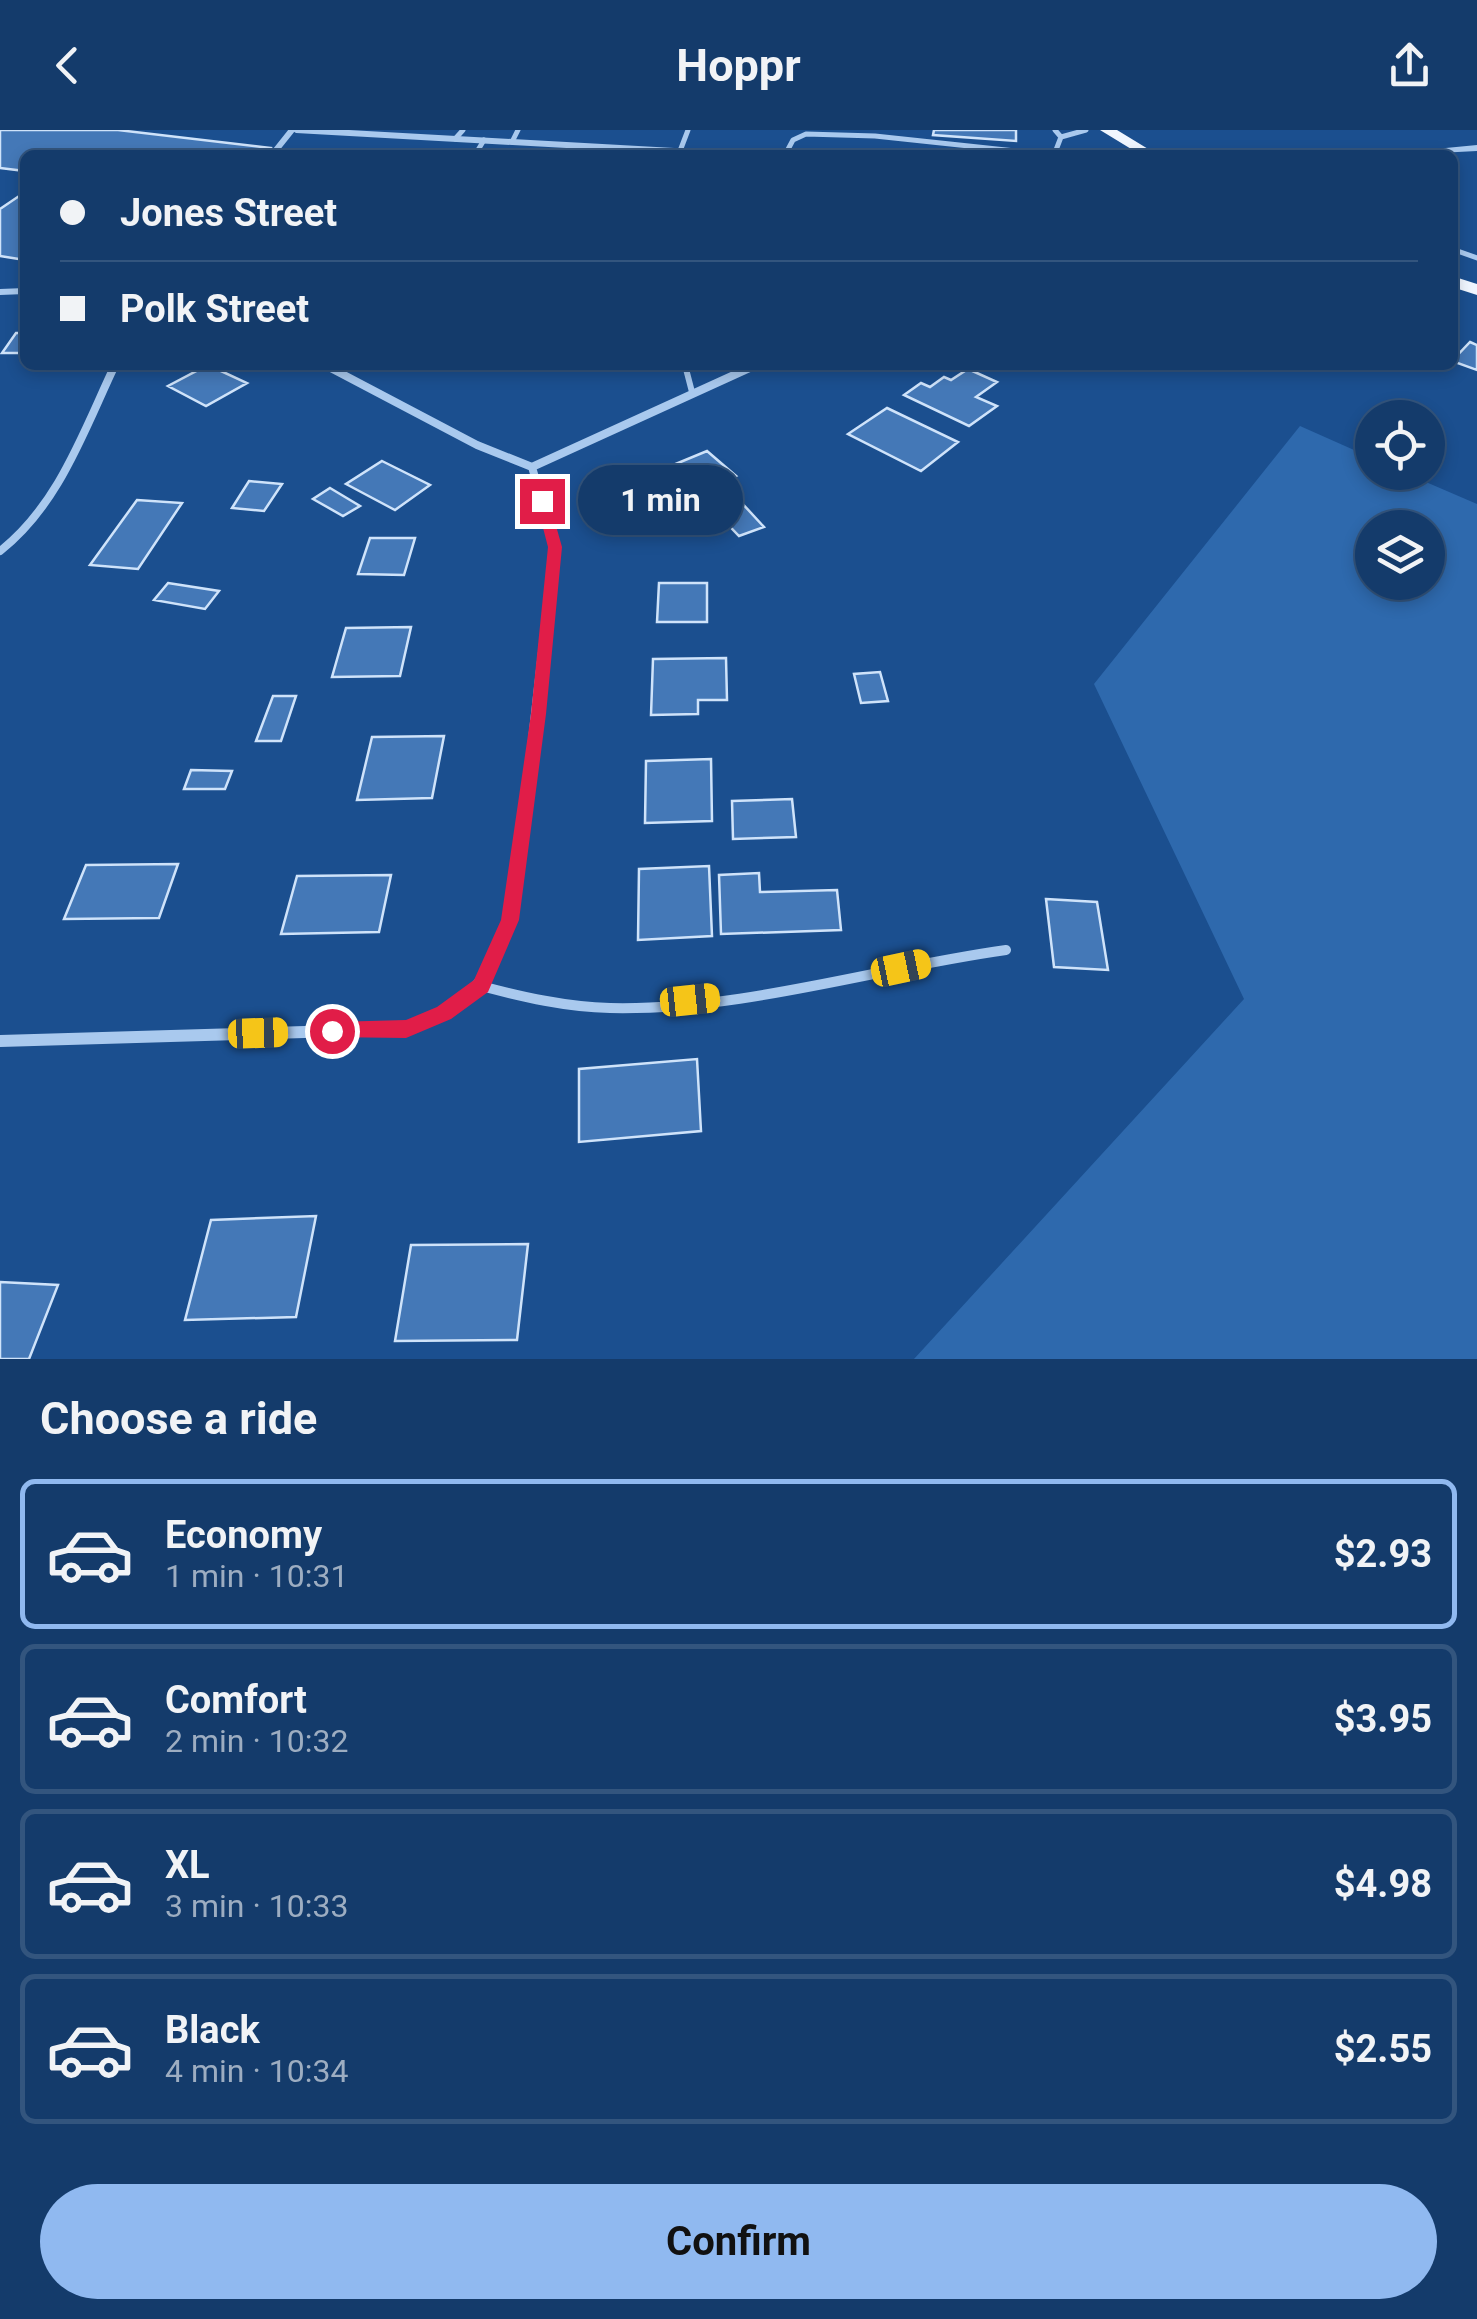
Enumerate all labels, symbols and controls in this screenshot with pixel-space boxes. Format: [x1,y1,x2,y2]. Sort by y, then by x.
icon: back [40,38,95,93]
icon: share [1382,38,1437,93]
text: Hoppr [676,39,801,92]
text: Jones Street [120,191,337,235]
text: Polk Street [120,287,309,331]
map controls [1355,400,1445,600]
button: locate [1355,400,1445,490]
callout: 1 min [577,466,742,536]
route end [520,479,565,524]
text: 1 min [620,481,701,519]
button: layers [1355,510,1445,600]
car [869,947,933,989]
car [659,982,721,1018]
route start [310,1009,355,1054]
car [227,1017,289,1049]
text: Choose a ride [40,1392,317,1445]
icon: car [45,1509,135,1599]
text: Economy [165,1513,322,1557]
text: $2.93 [1334,1532,1432,1576]
text: 1 min · 10:31 [165,1557,348,1595]
icon: car [45,1674,135,1764]
text: Comfort [165,1678,307,1722]
text: $3.95 [1334,1697,1432,1741]
text: 2 min · 10:32 [165,1722,348,1760]
icon: car [45,1839,135,1929]
text: XL [165,1843,210,1887]
text: $4.98 [1334,1862,1432,1906]
text: 3 min · 10:33 [165,1887,348,1925]
icon: car [45,2004,135,2094]
text: Black [165,2008,260,2052]
text: $2.55 [1334,2027,1432,2071]
text: 4 min · 10:34 [165,2052,348,2090]
button: Confirm [40,2184,1437,2299]

